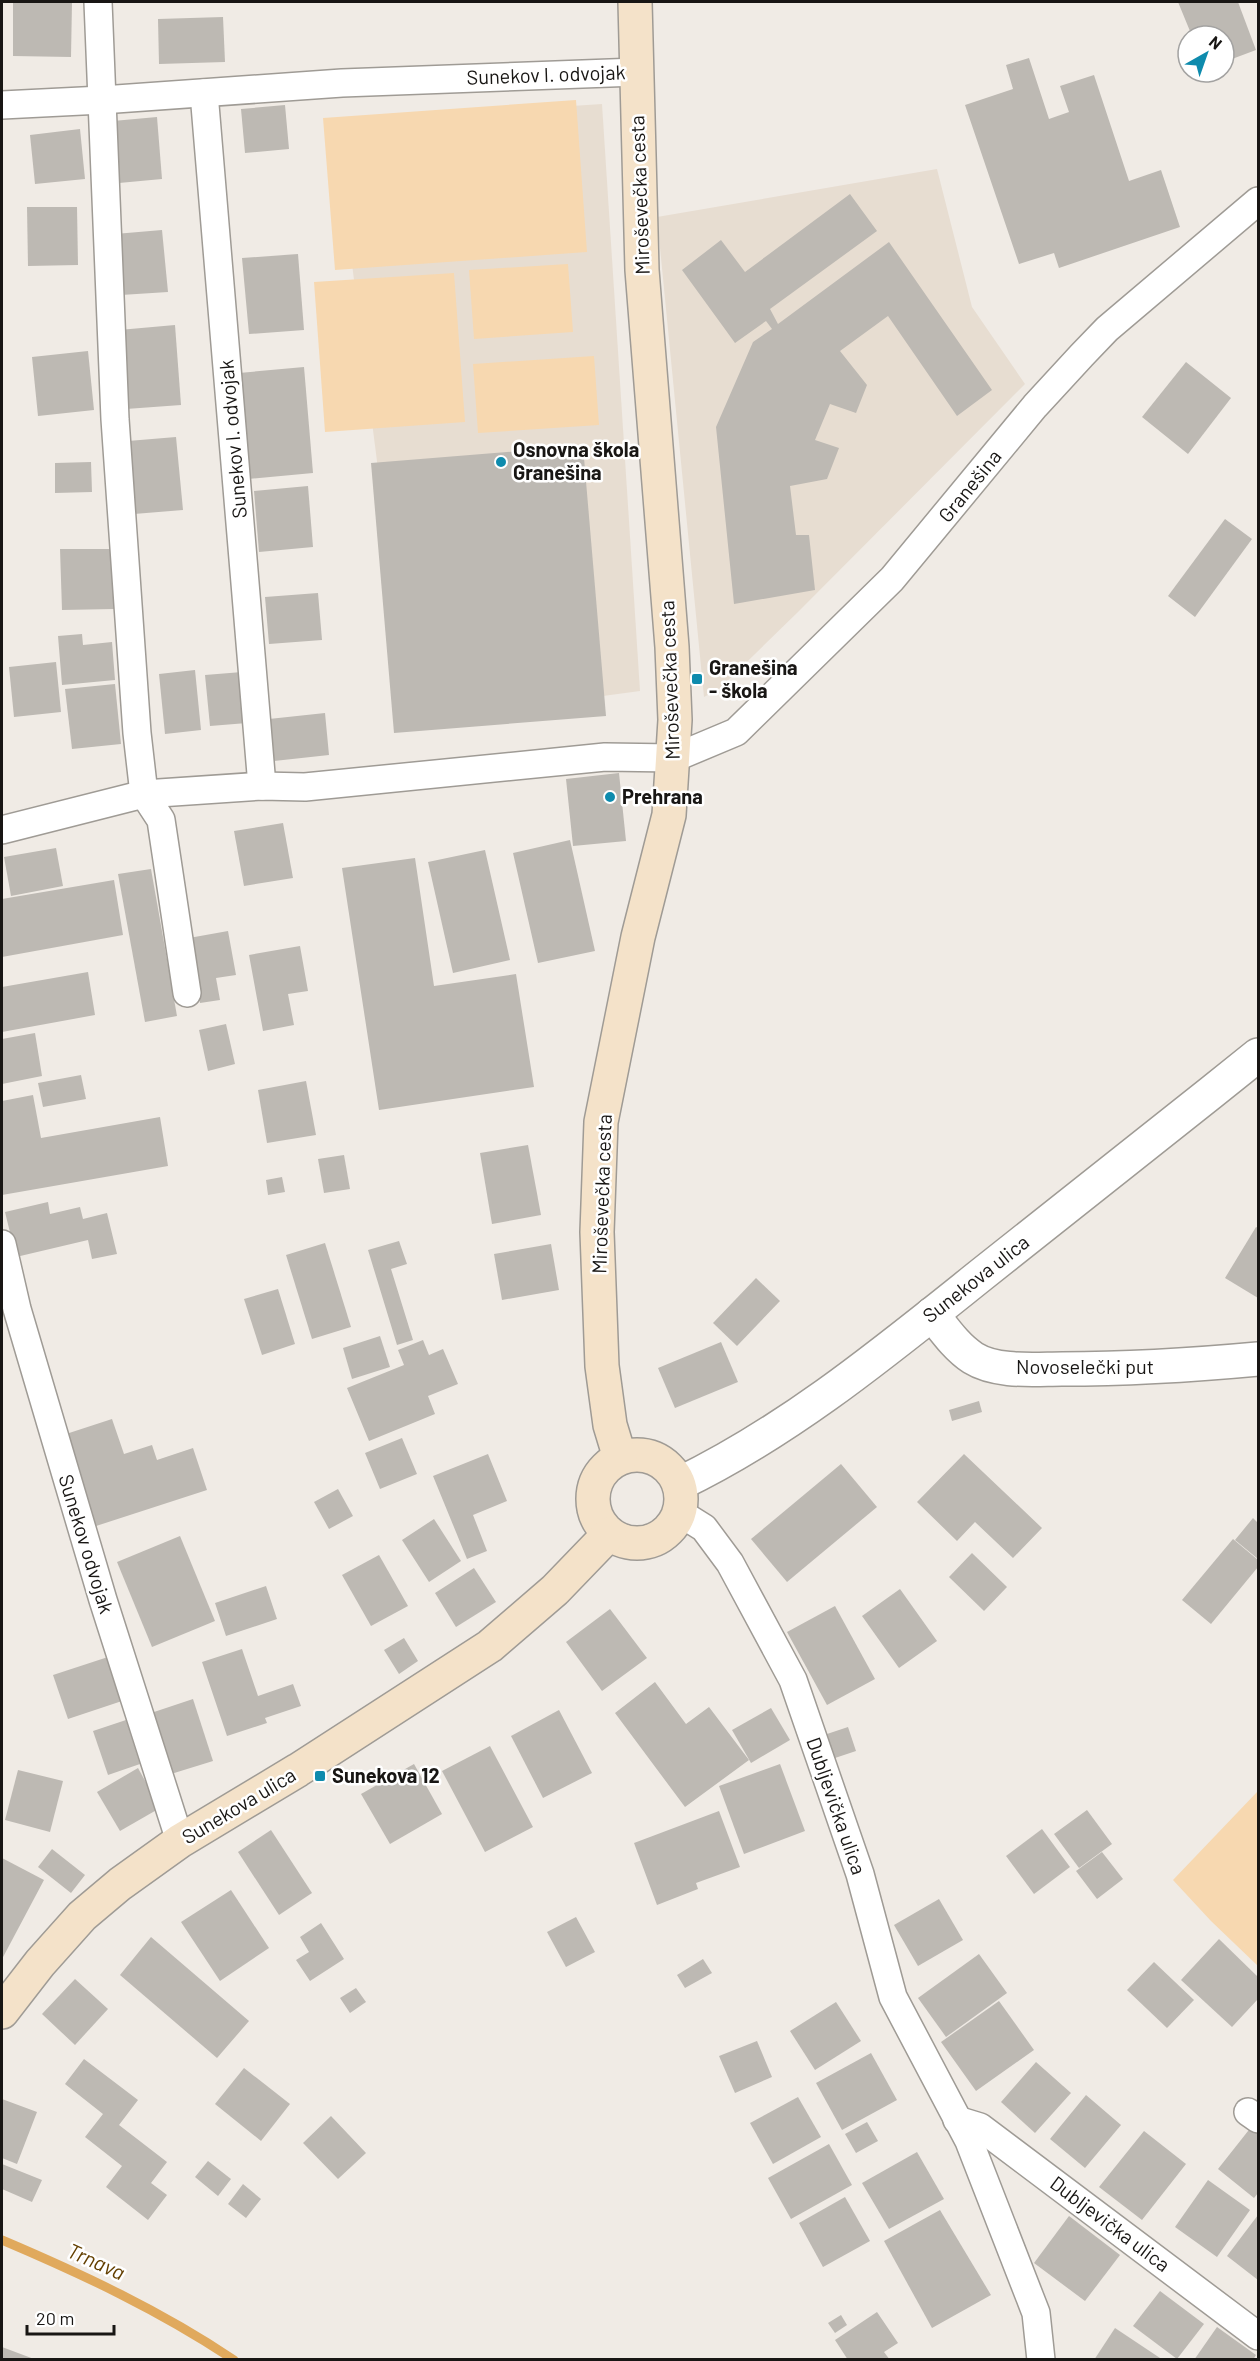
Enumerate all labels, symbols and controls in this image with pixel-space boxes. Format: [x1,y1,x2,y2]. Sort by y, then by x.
north arrow [1176,24,1236,84]
text: N [1206,31,1226,53]
street label: Sunekov I. odvojak [466,59,626,89]
street label: Miroševečka cesta [624,115,654,275]
street label: Sunekov I. odvojak [213,359,251,519]
place label: Osnovna škola Granešina [513,437,639,484]
street label: Granešina [933,444,1006,527]
marker: Osnovna škola Granešina [494,455,508,469]
street label: Miroševečka cesta [654,600,684,760]
place label: Granešina - škola [709,655,798,702]
marker: Granešina - škola [690,672,704,686]
place label: Prehrana [622,784,703,808]
marker: Prehrana [603,790,617,804]
street label: Miroševečka cesta [586,1114,616,1274]
street label: Sunekova ulica [917,1229,1033,1327]
street label: Novoselečki put [1016,1354,1154,1378]
street label: Sunekov odvojak [54,1471,120,1616]
street label: Dubljevička ulica [802,1734,872,1878]
street label: Sunekova ulica [177,1762,300,1848]
place label: Sunekova 12 [332,1763,440,1787]
marker: Sunekova 12 [313,1769,327,1783]
street label: Dubljevička ulica [1046,2170,1175,2276]
water label: Trnava [64,2237,129,2284]
scale bar [27,2298,114,2336]
text: 20 m [36,2307,74,2329]

